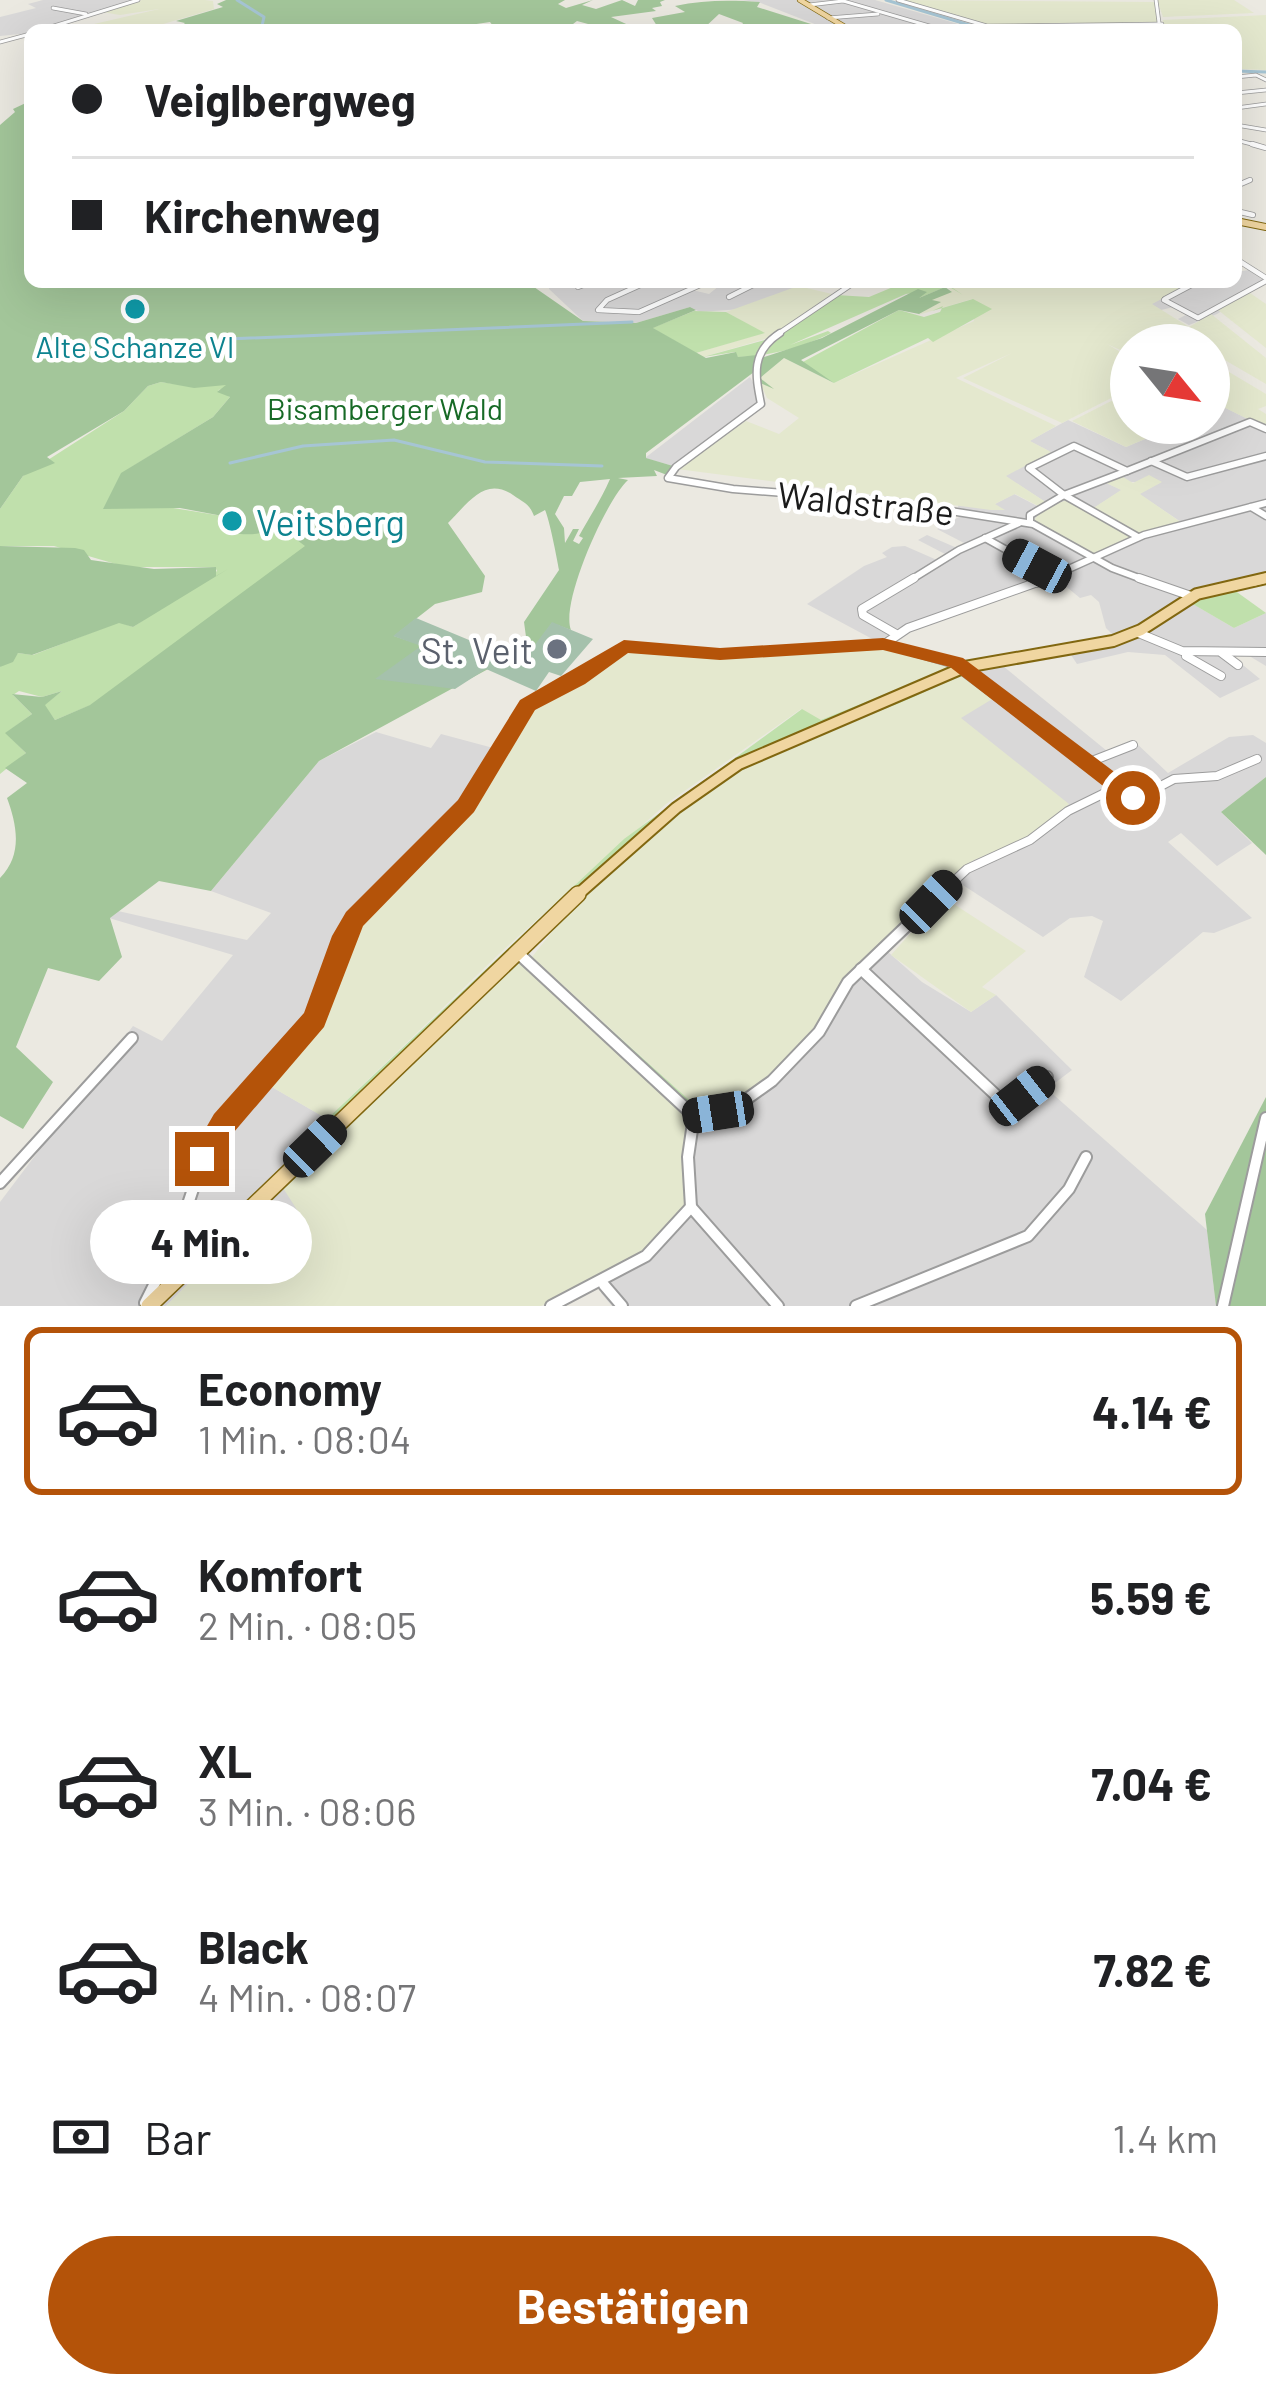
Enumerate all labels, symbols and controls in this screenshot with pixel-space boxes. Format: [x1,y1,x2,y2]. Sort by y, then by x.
text: Veiglbergweg [144,72,416,126]
text: Kirchenweg [144,188,380,242]
marker: Alte Schanze VI [122,296,148,322]
north arrow [1110,324,1230,444]
map controls [1110,324,1230,444]
place label: Alte Schanze VI [35,328,235,364]
park label: Bisamberger Wald [267,390,503,426]
street label: Waldstraße [776,471,956,533]
place label: Veitsberg [256,500,405,543]
marker: Veitsberg [219,508,245,534]
car [997,533,1077,599]
place label: St. Veit [421,628,533,671]
marker: St. Veit [544,636,570,662]
route start [1106,771,1160,825]
car [893,864,969,940]
car [983,1060,1061,1132]
car [680,1089,756,1135]
car [277,1108,353,1184]
route end [175,1132,229,1186]
callout: 4 Min. [91,1201,313,1285]
text: 4 Min. [151,1218,251,1265]
icon: car [54,1357,162,1465]
text: Economy [198,1361,382,1415]
text: 4.14 € [1092,1384,1212,1438]
text: 1 Min. · 08:04 [198,1415,411,1462]
icon: car [54,1543,162,1651]
text: Komfort [198,1547,363,1601]
text: 5.59 € [1090,1570,1212,1624]
text: 2 Min. · 08:05 [198,1601,417,1648]
icon: car [54,1729,162,1837]
text: XL [198,1733,252,1787]
text: 7.04 € [1091,1756,1212,1810]
text: 3 Min. · 08:06 [198,1787,416,1834]
icon: car [54,1915,162,2023]
text: Black [198,1919,309,1973]
text: 7.82 € [1093,1942,1212,1996]
text: 4 Min. · 08:07 [198,1973,416,2020]
icon: cash [48,2104,114,2170]
text: Bar [144,2110,211,2164]
text: 1.4 km [1112,2114,1218,2161]
button: Bestätigen [48,2236,1218,2374]

